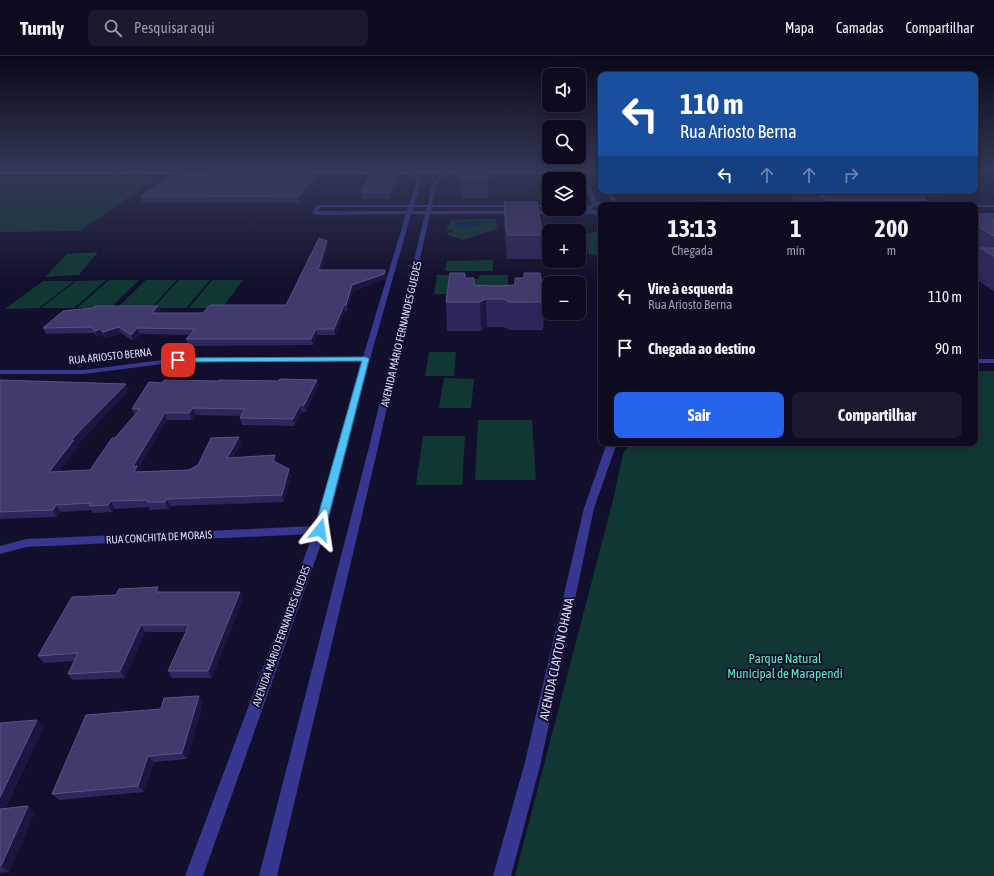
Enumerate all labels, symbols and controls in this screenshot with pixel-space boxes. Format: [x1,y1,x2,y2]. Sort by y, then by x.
search box [88,10,368,46]
text: Turnly [20,17,64,39]
icon: search [102,17,124,39]
text: Pesquisar aqui [134,19,215,36]
text: Mapa [785,20,814,36]
text: Camadas [836,20,884,36]
text: Compartilhar [906,20,974,36]
map controls [542,68,586,320]
button: sound [542,68,586,112]
icon: left [614,88,666,140]
text: 110 m [680,88,743,120]
button: search [542,120,586,164]
text: Rua Ariosto Berna [680,121,797,142]
icon: left [714,164,736,186]
icon: ahead [756,164,778,186]
icon: ahead [798,164,820,186]
icon: right [840,164,862,186]
button: layers [542,172,586,216]
text: 13:13 [668,215,717,242]
text: 1 [790,215,801,242]
text: 200 [875,215,908,242]
button: + [542,224,586,268]
text: Chegada [671,243,713,258]
text: min [786,243,805,258]
text: m [887,243,896,258]
street label: AVENIDA MÁRIO FERNANDES GUEDES [378,260,424,408]
button: − [542,276,586,320]
text: Vire à esquerda [648,280,733,297]
icon: left [614,285,636,307]
text: 110 m [928,288,962,305]
text: Rua Ariosto Berna [648,297,732,312]
icon: arrive [614,337,636,359]
text: Chegada ao destino [648,340,756,357]
text: 90 m [935,340,962,357]
pin [161,343,195,377]
street label: RUA ARIOSTO BERNA [68,346,153,366]
icon: arrive [167,349,189,371]
button: Sair [614,392,784,438]
button: Compartilhar [792,392,962,438]
position arrow [299,509,341,551]
street label: RUA CONCHITA DE MORAIS [106,528,213,546]
street label: AVENIDA MÁRIO FERNANDES GUEDES [250,564,312,708]
street label: AVENIDA CLAYTON OHANA [536,596,577,722]
park label: Parque Natural Municipal de Marapendi [727,651,843,681]

